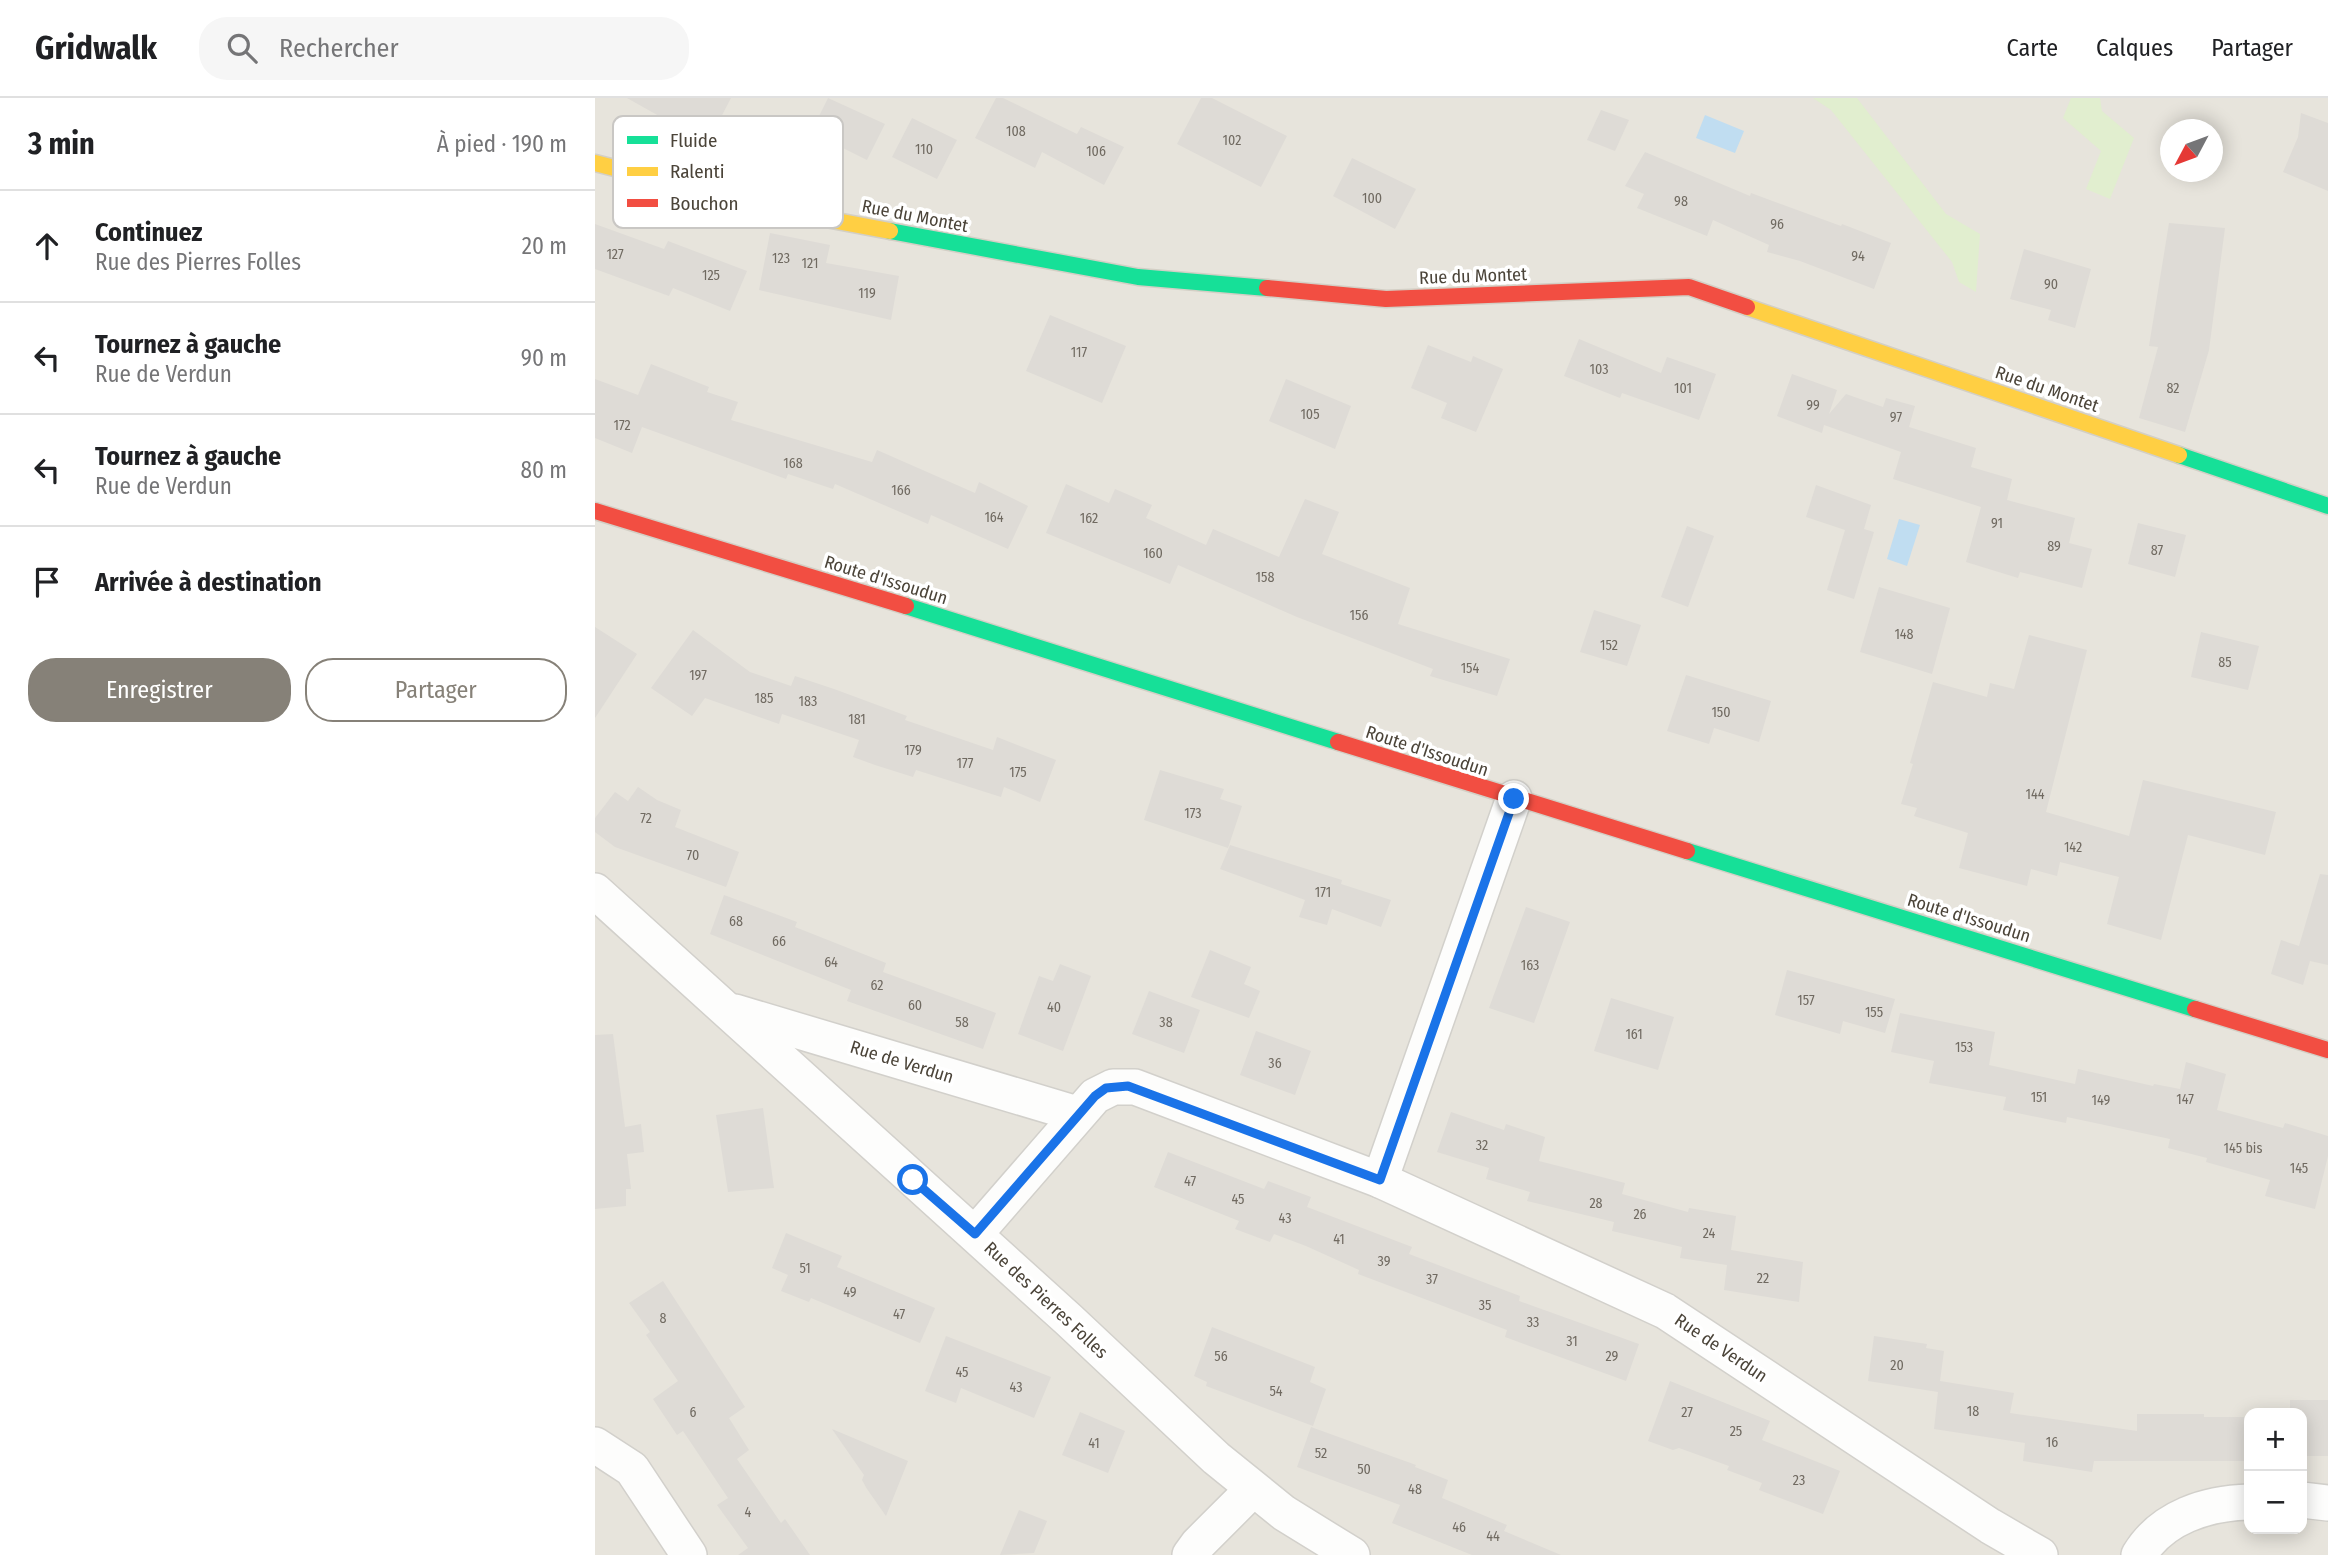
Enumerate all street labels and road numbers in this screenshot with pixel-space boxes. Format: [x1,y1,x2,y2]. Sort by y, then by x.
street label: Rue du Montet [860,195,970,237]
street label: Rue du Montet [1419,263,1527,289]
street label: Rue du Montet [1992,361,2102,417]
street label: Route d'Issoudun [822,551,950,609]
street label: Route d'Issoudun [1363,721,1491,781]
street label: Route d'Issoudun [1905,889,2033,947]
street label: Rue de Verdun [848,1036,956,1088]
street label: Rue des Pierres Folles [980,1237,1113,1363]
street label: Rue de Verdun [1670,1309,1772,1387]

